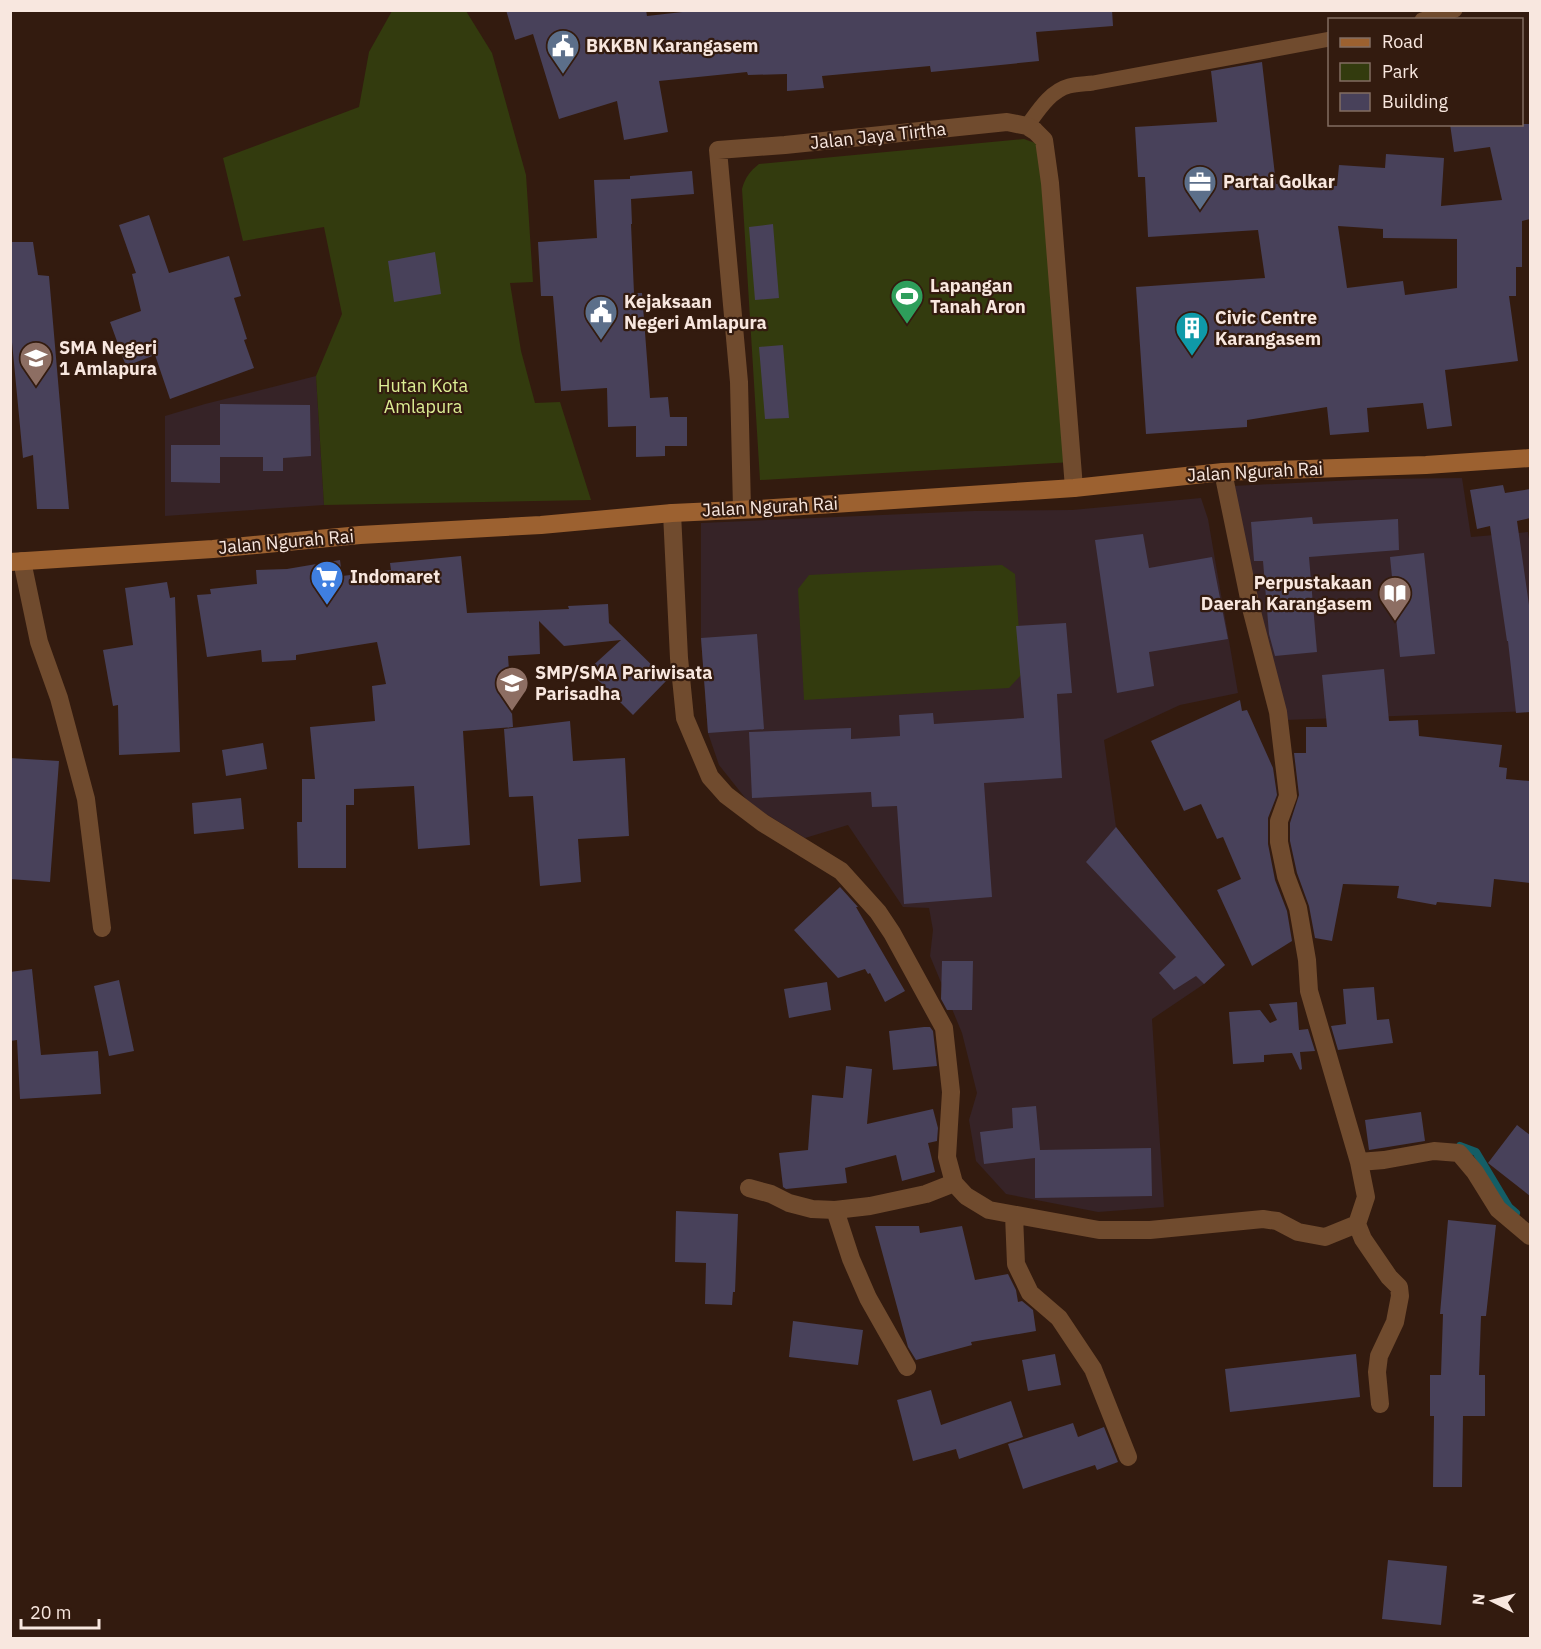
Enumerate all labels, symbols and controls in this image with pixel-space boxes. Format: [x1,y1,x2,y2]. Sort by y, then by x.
legend [1328,18,1523,126]
public building icon: BKKBN Karangasem [545,28,581,75]
text: Road [1382,30,1423,53]
place label: BKKBN Karangasem [586,34,758,57]
text: Park [1382,60,1419,83]
text: Building [1382,90,1449,113]
street label: Jalan Jaya Tirtha [809,117,948,154]
office icon: Partai Golkar [1182,164,1218,211]
place label: Partai Golkar [1223,170,1335,193]
place label: Lapangan Tanah Aron [930,274,1026,318]
sports icon: Lapangan Tanah Aron [889,278,925,325]
place label: Kejaksaan Negeri Amlapura [624,290,767,334]
public building icon: Kejaksaan Negeri Amlapura [583,294,619,341]
place label: Civic Centre Karangasem [1215,306,1321,350]
building icon: Civic Centre Karangasem [1174,310,1210,357]
place label: SMA Negeri 1 Amlapura [59,336,157,380]
school or university icon: SMA Negeri 1 Amlapura [18,340,54,387]
park label: Hutan Kota Amlapura [378,374,469,418]
street label: Jalan Ngurah Rai [1186,456,1324,487]
street label: Jalan Ngurah Rai [701,491,839,522]
street label: Jalan Ngurah Rai [217,524,355,559]
supermarket icon: Indomaret [309,559,345,606]
place label: Indomaret [350,565,440,588]
place label: Perpustakaan Daerah Karangasem [1201,571,1372,615]
library icon: Perpustakaan Daerah Karangasem [1377,575,1413,622]
place label: SMP/SMA Pariwisata Parisadha [535,661,712,705]
school or university icon: SMP/SMA Pariwisata Parisadha [494,665,530,712]
north arrow [1463,1571,1523,1631]
scale bar [21,1592,99,1630]
text: N [1468,1593,1489,1606]
text: 20 m [30,1601,72,1624]

